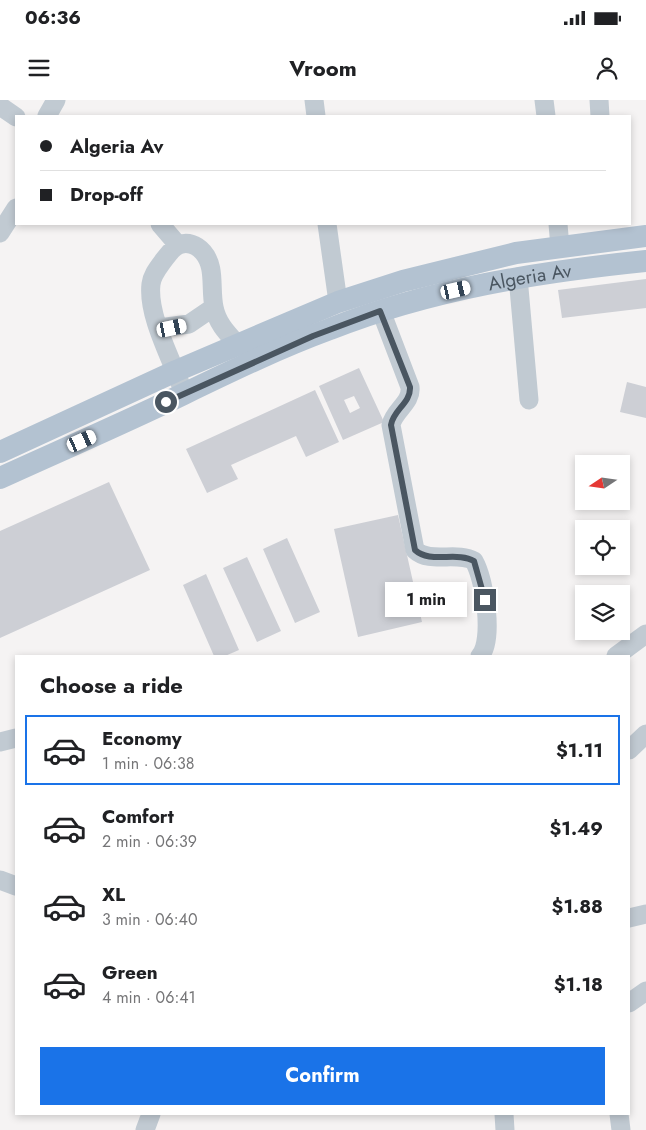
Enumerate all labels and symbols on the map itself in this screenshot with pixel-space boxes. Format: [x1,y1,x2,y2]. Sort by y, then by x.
street label: Algeria Av [486,257,574,297]
car [439,279,472,301]
car [155,318,188,338]
route start [155,391,177,413]
car [65,428,98,454]
north arrow [575,455,630,510]
callout: 1 min [385,582,468,618]
route end [474,589,496,611]

